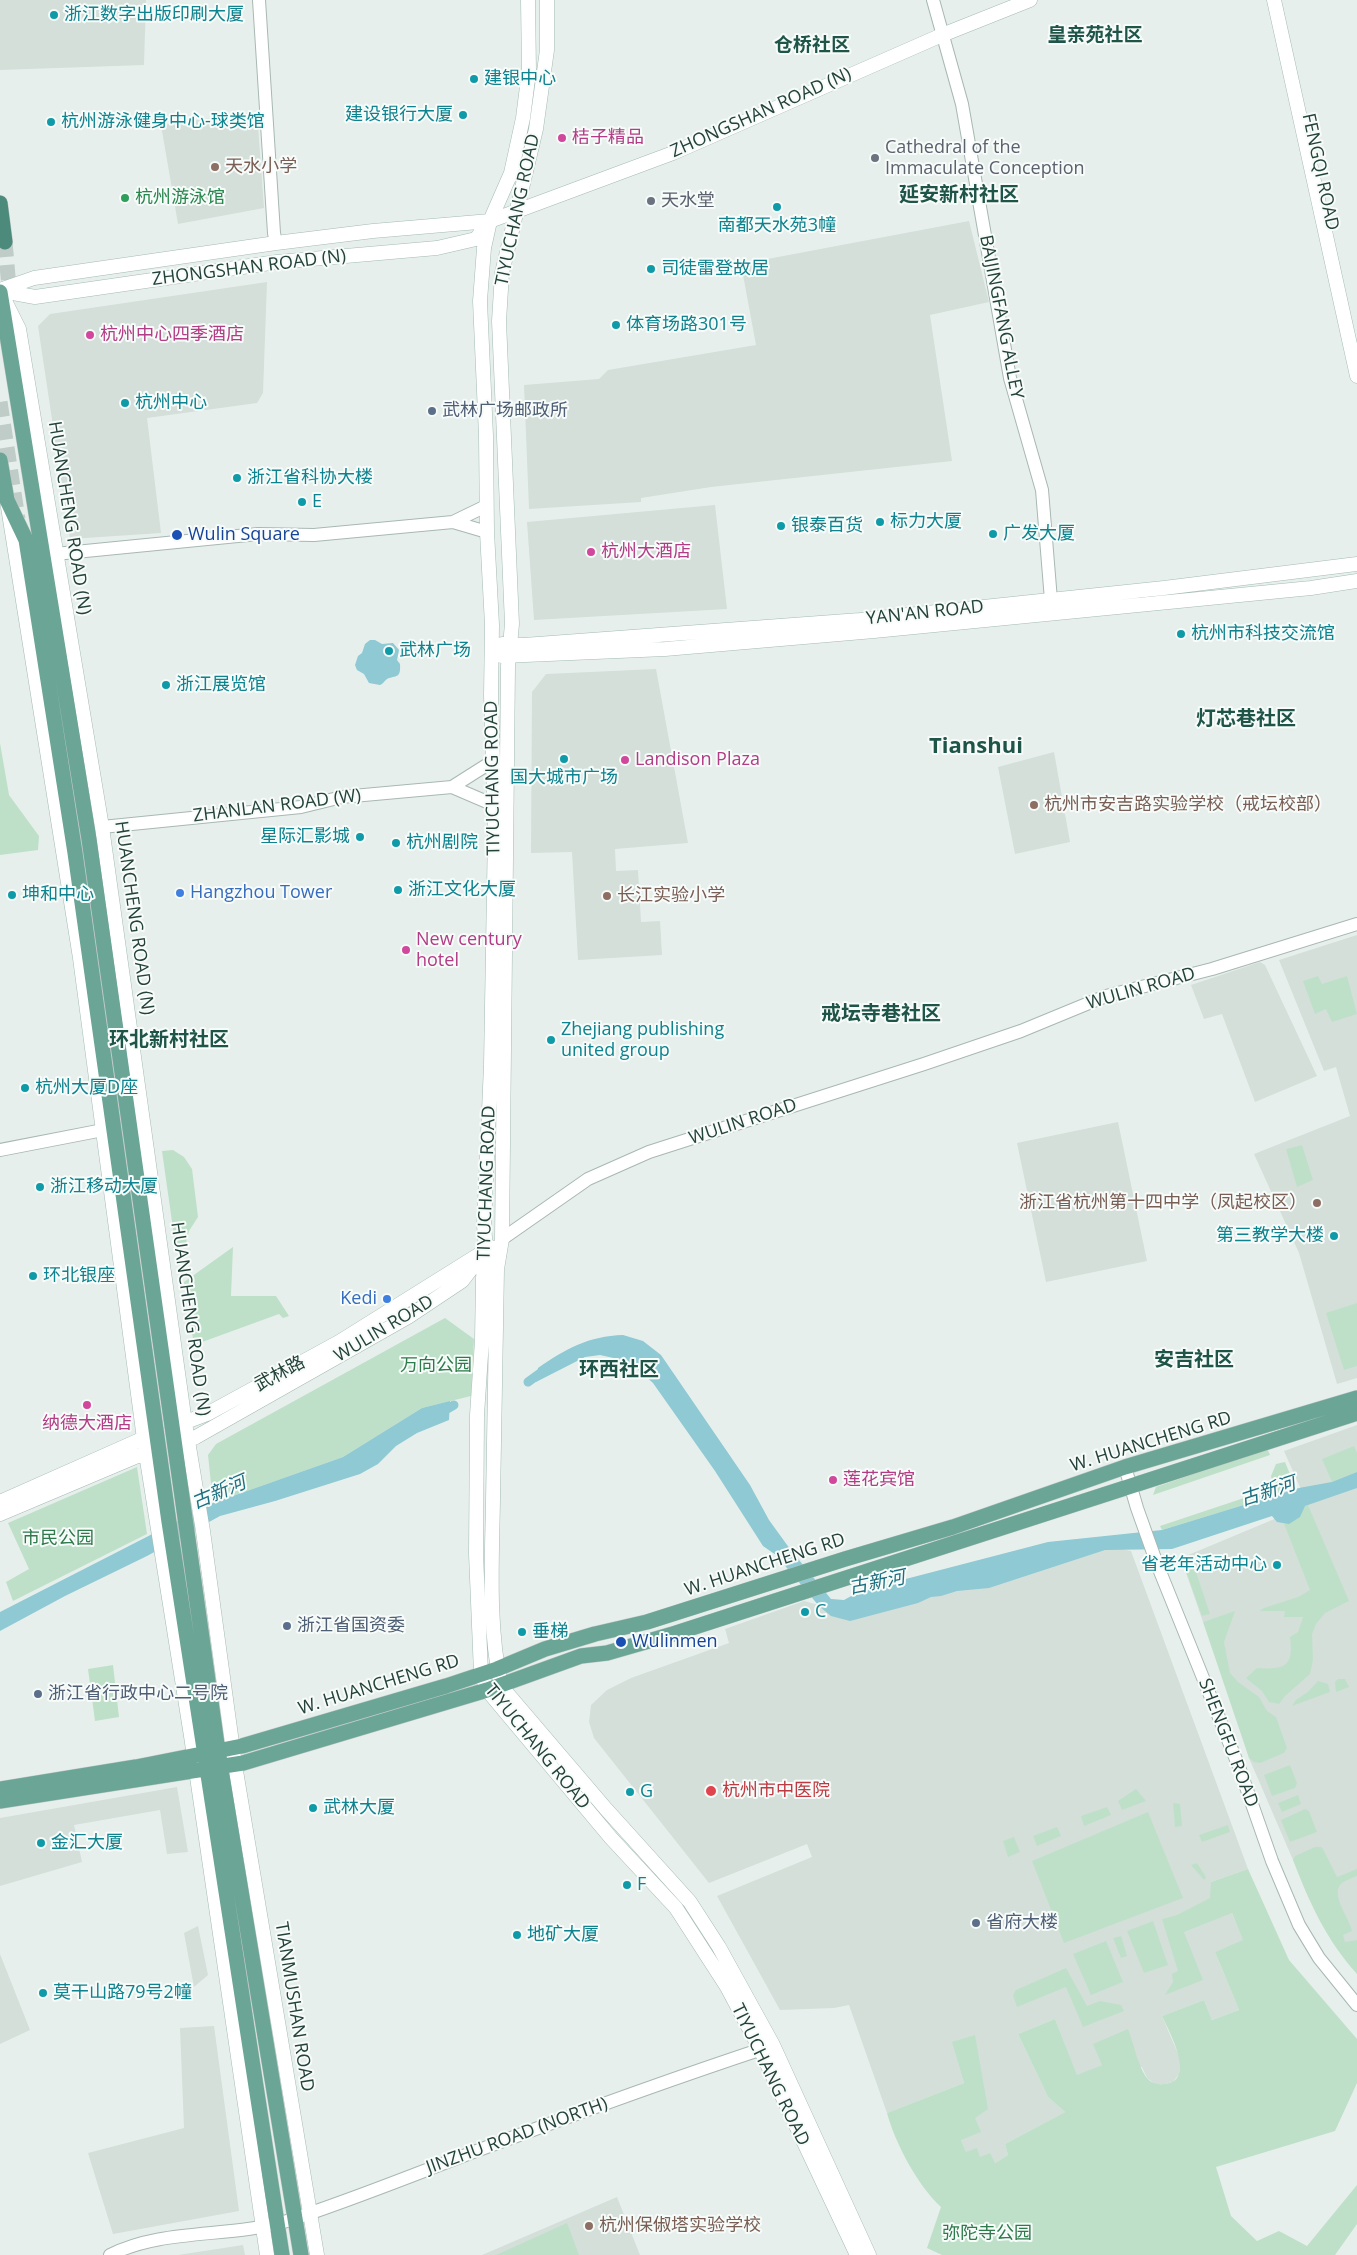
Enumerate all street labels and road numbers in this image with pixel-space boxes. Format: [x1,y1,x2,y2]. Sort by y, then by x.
street label: ZHONGSHAN ROAD (N) [667,63,855,163]
street label: FENGQI ROAD [1297,111,1343,233]
street label: TIYUCHANG ROAD [491,132,545,288]
street label: BAIJINGFANG ALLEY [974,233,1028,401]
street label: ZHONGSHAN ROAD (N) [151,245,347,291]
street label: HUANCHENG ROAD (N) [43,420,95,616]
street label: YAN'AN ROAD [865,596,985,630]
street label: TIYUCHANG ROAD [481,700,505,856]
street label: ZHANLAN ROAD (W) [192,785,362,827]
street label: HUANCHENG ROAD (N) [110,820,158,1016]
street label: WULIN ROAD [1084,963,1198,1015]
street label: WULIN ROAD [686,1094,800,1150]
street label: TIYUCHANG ROAD [474,1105,500,1261]
street label: HUANCHENG ROAD (N) [166,1221,214,1417]
street label: WULIN ROAD [330,1291,438,1367]
street label: 武林路 [251,1352,309,1396]
street label: W. HUANCHENG RD [1068,1407,1234,1477]
street label: W. HUANCHENG RD [682,1529,848,1601]
street label: W. HUANCHENG RD [296,1650,462,1720]
street label: SHENGFU ROAD [1193,1675,1263,1811]
street label: TIYUCHANG ROAD [480,1680,594,1814]
street label: TIANMUSHAN ROAD [270,1921,318,2093]
street label: TIYUCHANG ROAD [726,2001,814,2149]
street label: JINZHU ROAD (NORTH) [423,2093,611,2179]

